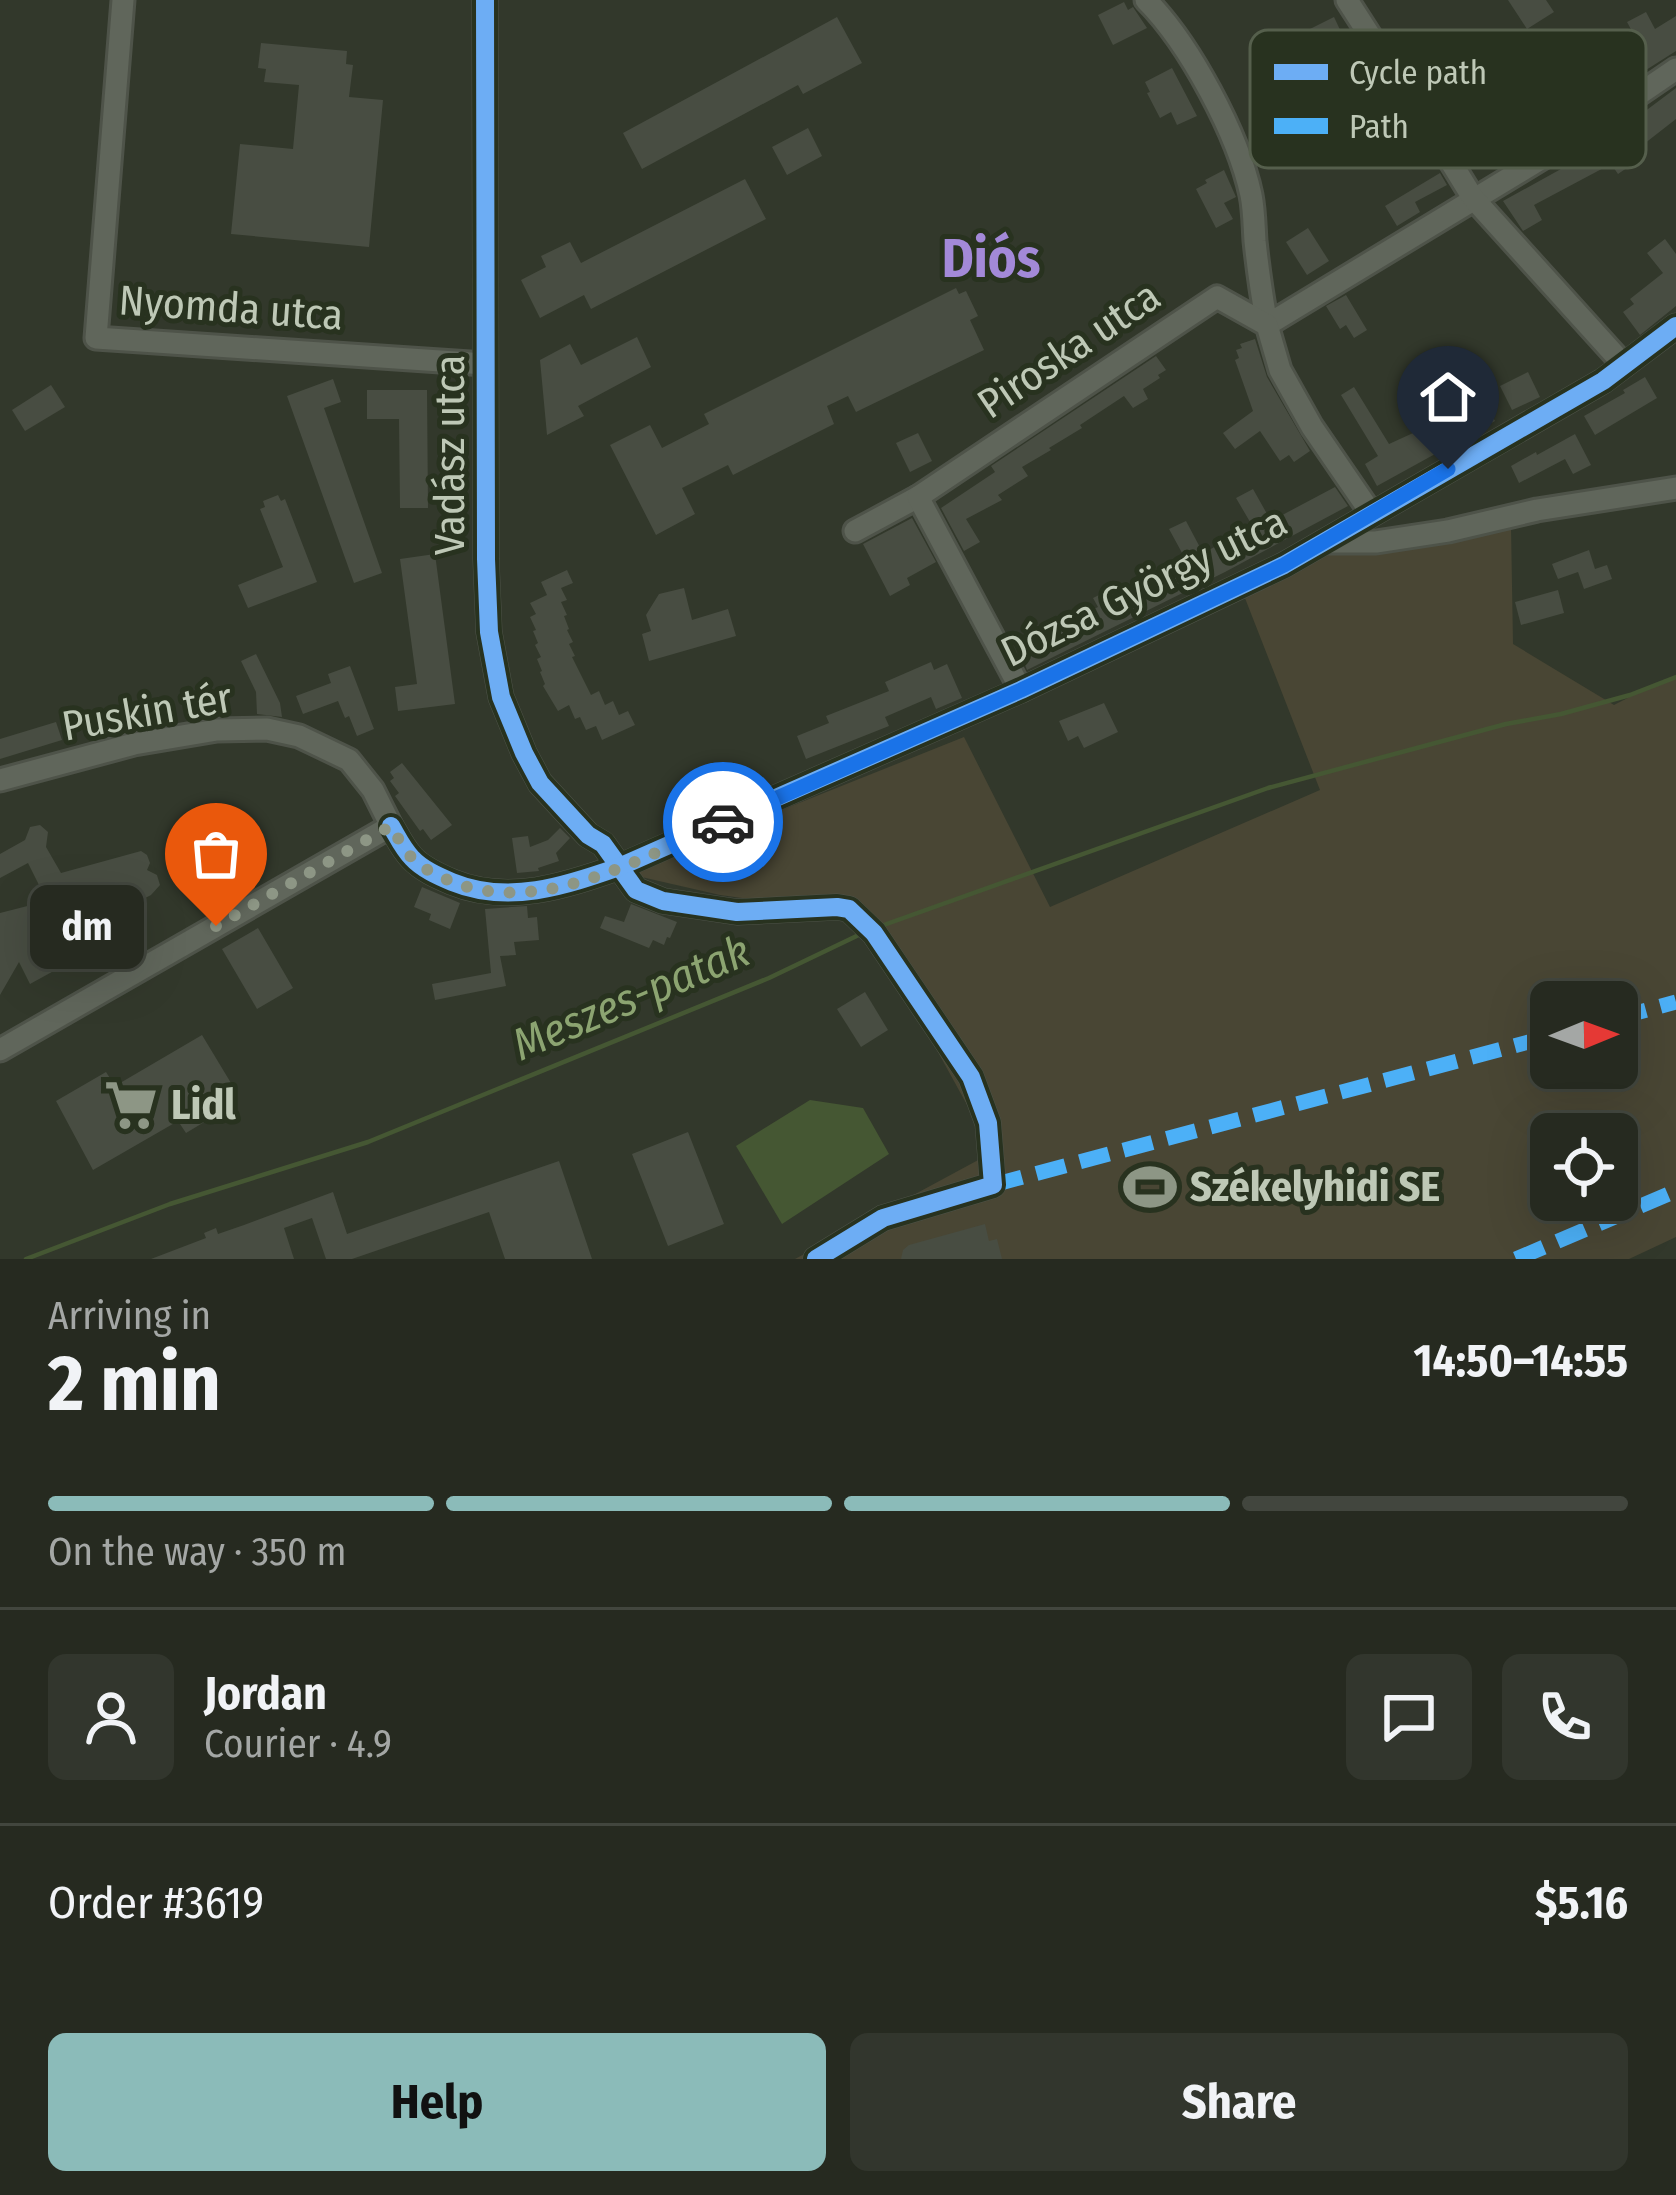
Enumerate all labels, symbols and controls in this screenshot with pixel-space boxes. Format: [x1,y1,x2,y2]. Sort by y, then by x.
legend [1250,30,1646,168]
text: Cycle path [1349,53,1487,93]
text: Path [1349,107,1409,147]
district label: Diós [942,227,1040,291]
street label: Piroska utca [969,271,1169,429]
street label: Nyomda utca [117,275,345,341]
pin [1397,346,1499,469]
street label: Vadász utca [425,355,475,555]
icon: home [1415,364,1481,430]
street label: Dózsa György utca [993,496,1295,678]
street label: Puskin tér [58,672,236,752]
courier [663,762,783,882]
icon: car [690,789,756,855]
pin [165,803,267,926]
icon: bag [183,821,249,887]
callout: dm [30,884,144,968]
text: dm [61,904,113,950]
water label: Meszes-patak [504,924,758,1072]
north arrow [1530,981,1638,1089]
map controls [1530,981,1638,1221]
supermarket icon: Lidl [102,1076,160,1134]
place label: Lidl [171,1080,236,1130]
button: locate [1530,1113,1638,1221]
sports icon: Székelyhidi SE [1121,1158,1179,1216]
place label: Székelyhidi SE [1190,1162,1440,1212]
text: Arriving in [48,1293,211,1339]
text: 14:50–14:55 [1413,1334,1628,1388]
text: 2 min [48,1337,221,1431]
text: On the way · 350 m [48,1529,346,1575]
button: person [48,1654,174,1780]
button: chat [1346,1654,1472,1780]
button: phone [1502,1654,1628,1780]
text: Jordan [204,1667,327,1721]
text: Courier · 4.9 [204,1721,392,1767]
text: Order #3619 [48,1876,264,1930]
text: $5.16 [1535,1876,1628,1930]
button: Help [48,2033,826,2171]
button: Share [850,2033,1628,2171]

